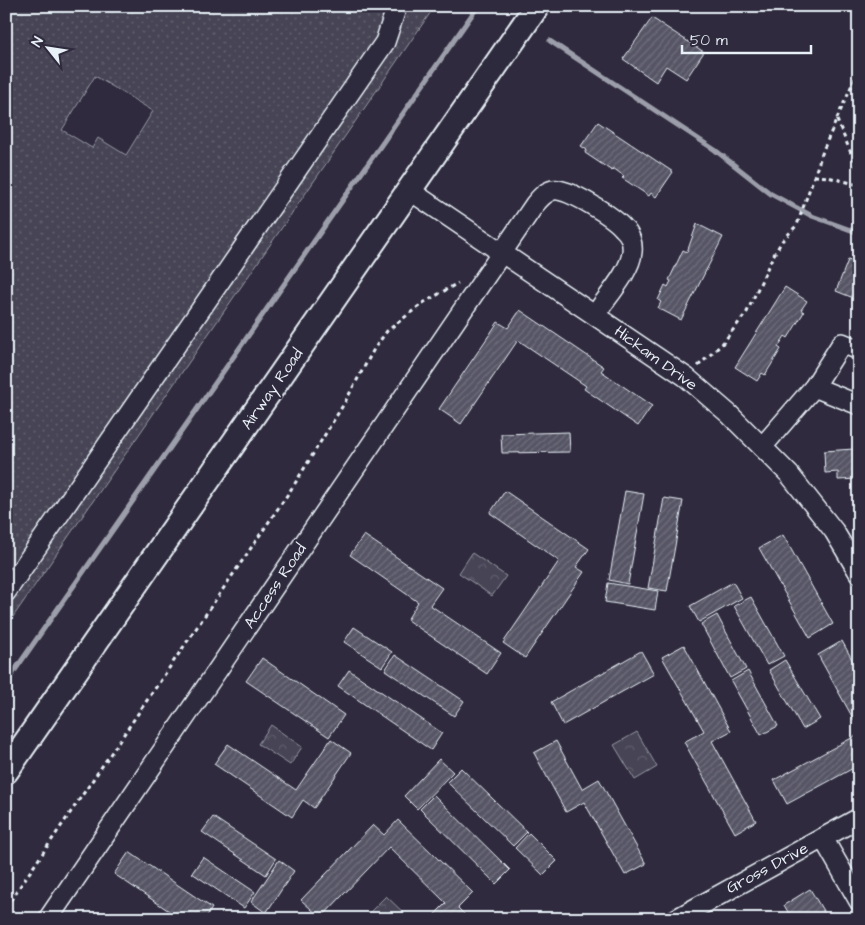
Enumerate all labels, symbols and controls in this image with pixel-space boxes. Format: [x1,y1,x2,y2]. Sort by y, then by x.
north arrow [22,22,72,72]
scale bar [682,22,811,54]
text: 50 m [690,30,728,51]
text: N [27,33,49,51]
street label: Hickam Drive [610,320,702,396]
street label: Airway Road [236,344,309,435]
street label: Access Road [238,539,312,633]
street label: Gross Drive [722,837,812,899]

